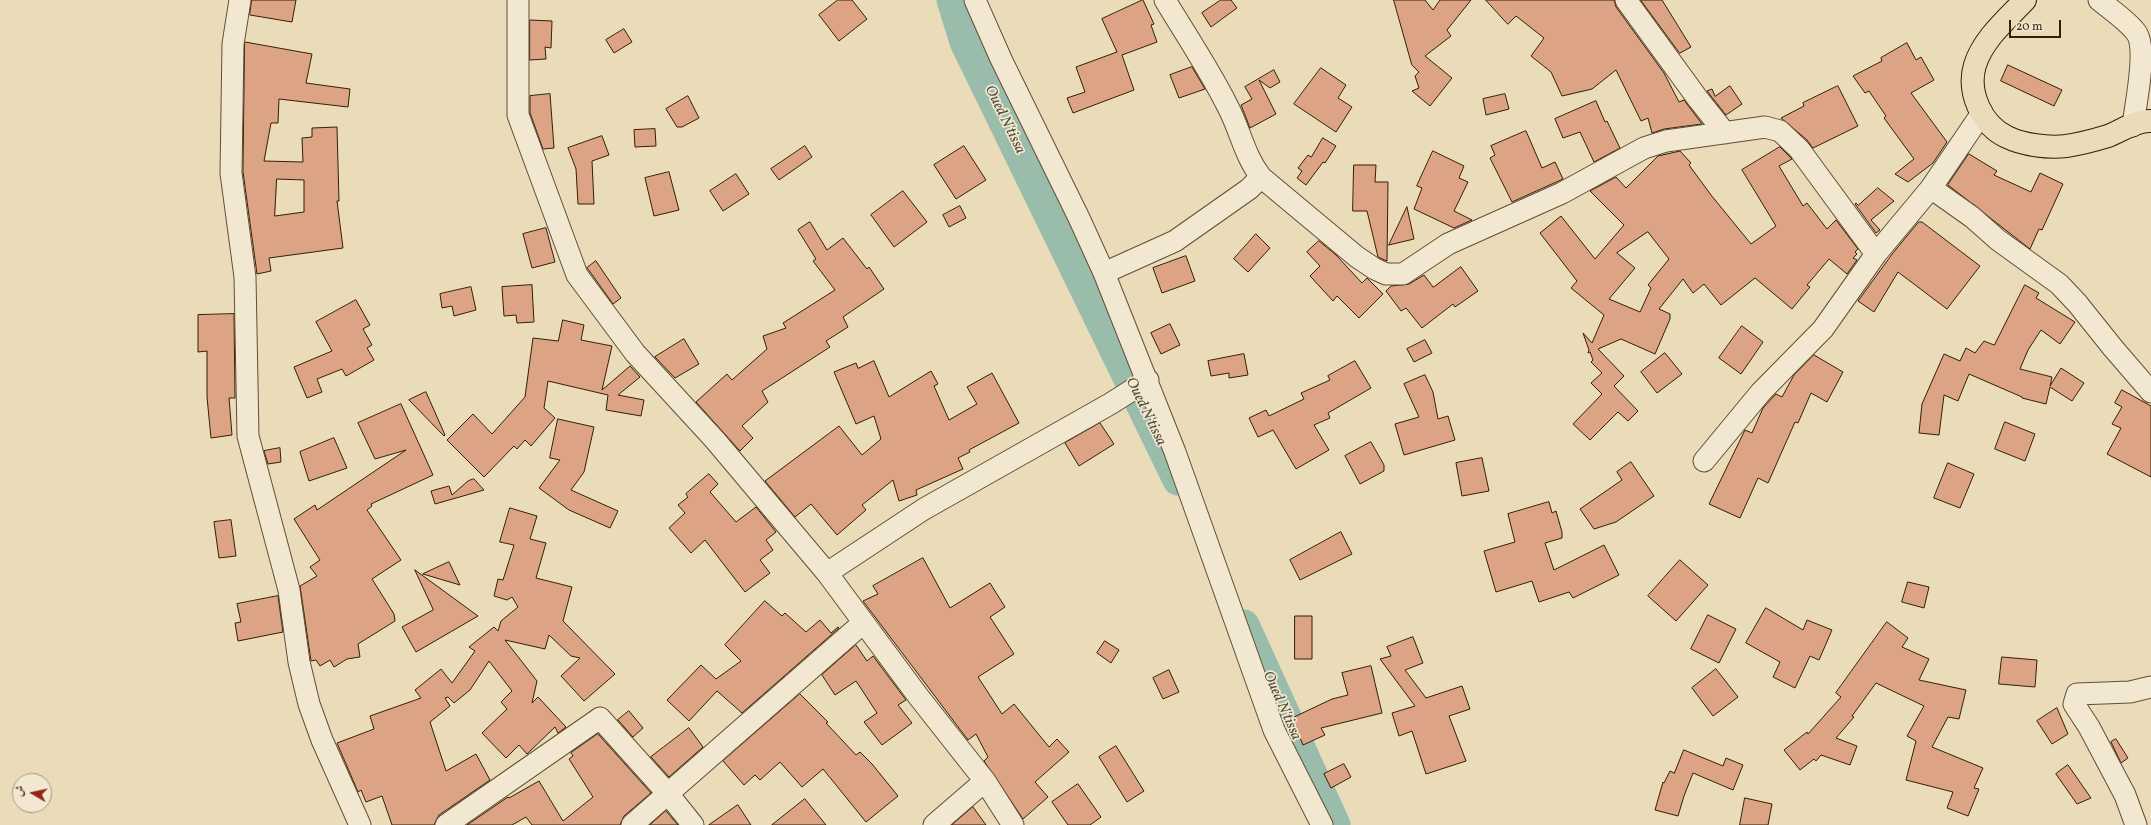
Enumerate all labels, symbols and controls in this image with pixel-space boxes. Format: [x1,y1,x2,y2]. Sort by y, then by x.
scale bar [2011,12,2063,38]
text: 20 m [2016,19,2043,35]
water label: Oued N'tissa [980,83,1028,157]
water label: Oued N'tissa [1121,375,1169,449]
water label: Oued N'tissa [1258,669,1304,743]
north arrow [12,773,52,813]
text: ش [12,785,29,798]

